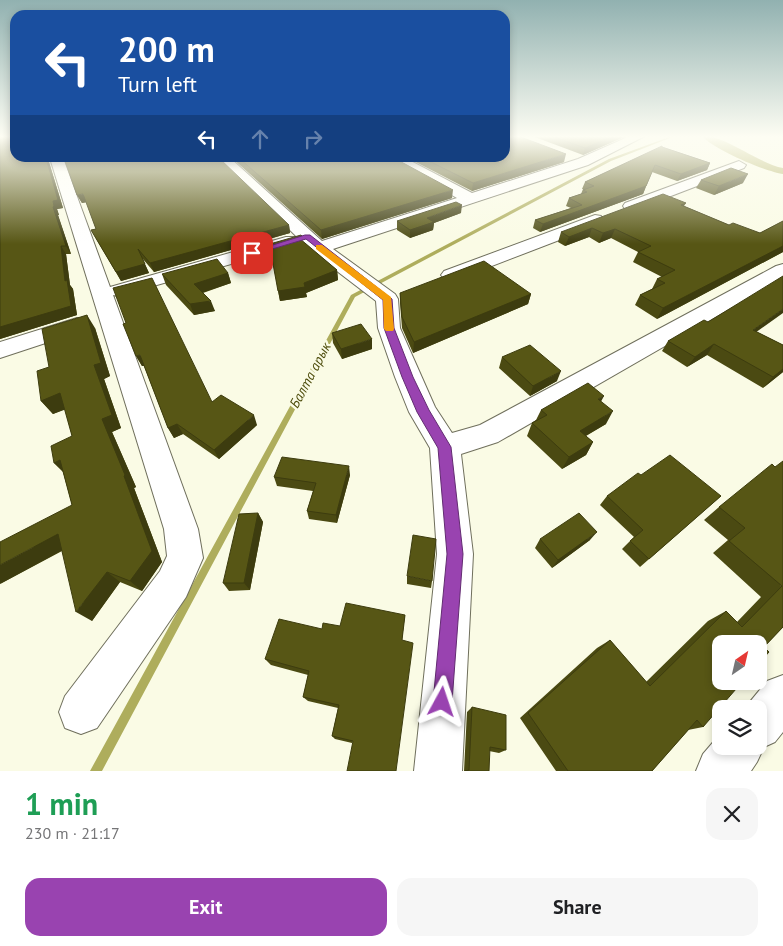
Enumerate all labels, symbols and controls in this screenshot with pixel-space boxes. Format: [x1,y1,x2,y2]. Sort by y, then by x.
text: 200 m [118,26,215,72]
icon: left [35,30,100,95]
text: Turn left [118,70,197,98]
icon: left [193,125,221,153]
icon: ahead [246,125,274,153]
icon: right [299,125,327,153]
pin [231,232,273,274]
icon: arrive [238,239,266,267]
water label: Балта арык [285,339,335,411]
north arrow [712,635,768,690]
map controls [712,635,767,755]
position arrow [415,675,467,727]
button: layers [712,700,767,755]
text: 1 min [25,784,98,823]
button: close [706,788,758,840]
text: 230 m · 21:17 [25,823,120,843]
button: Exit [25,878,387,936]
button: Share [397,878,758,936]

